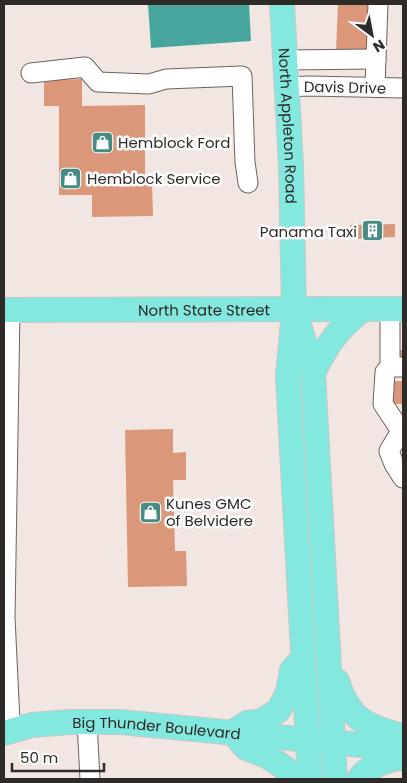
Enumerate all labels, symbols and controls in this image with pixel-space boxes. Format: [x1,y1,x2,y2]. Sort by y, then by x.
north arrow [347,10,397,60]
text: N [369,35,389,57]
street label: North Appleton Road [274,47,302,204]
street label: Davis Drive [304,75,386,98]
shop icon: Hemblock Ford [90,130,114,154]
place label: Hemblock Ford [118,132,230,153]
shop icon: Hemblock Service [59,166,83,190]
place label: Hemblock Service [87,168,221,189]
building icon: Panama Taxi [361,219,385,243]
place label: Panama Taxi [260,221,357,242]
street label: North State Street [138,299,270,320]
place label: Kunes GMC of Belvidere [166,493,253,531]
shop icon: Kunes GMC of Belvidere [138,500,162,524]
street label: Big Thunder Boulevard [72,711,242,744]
scale bar [12,740,105,772]
text: 50 m [20,747,58,768]

